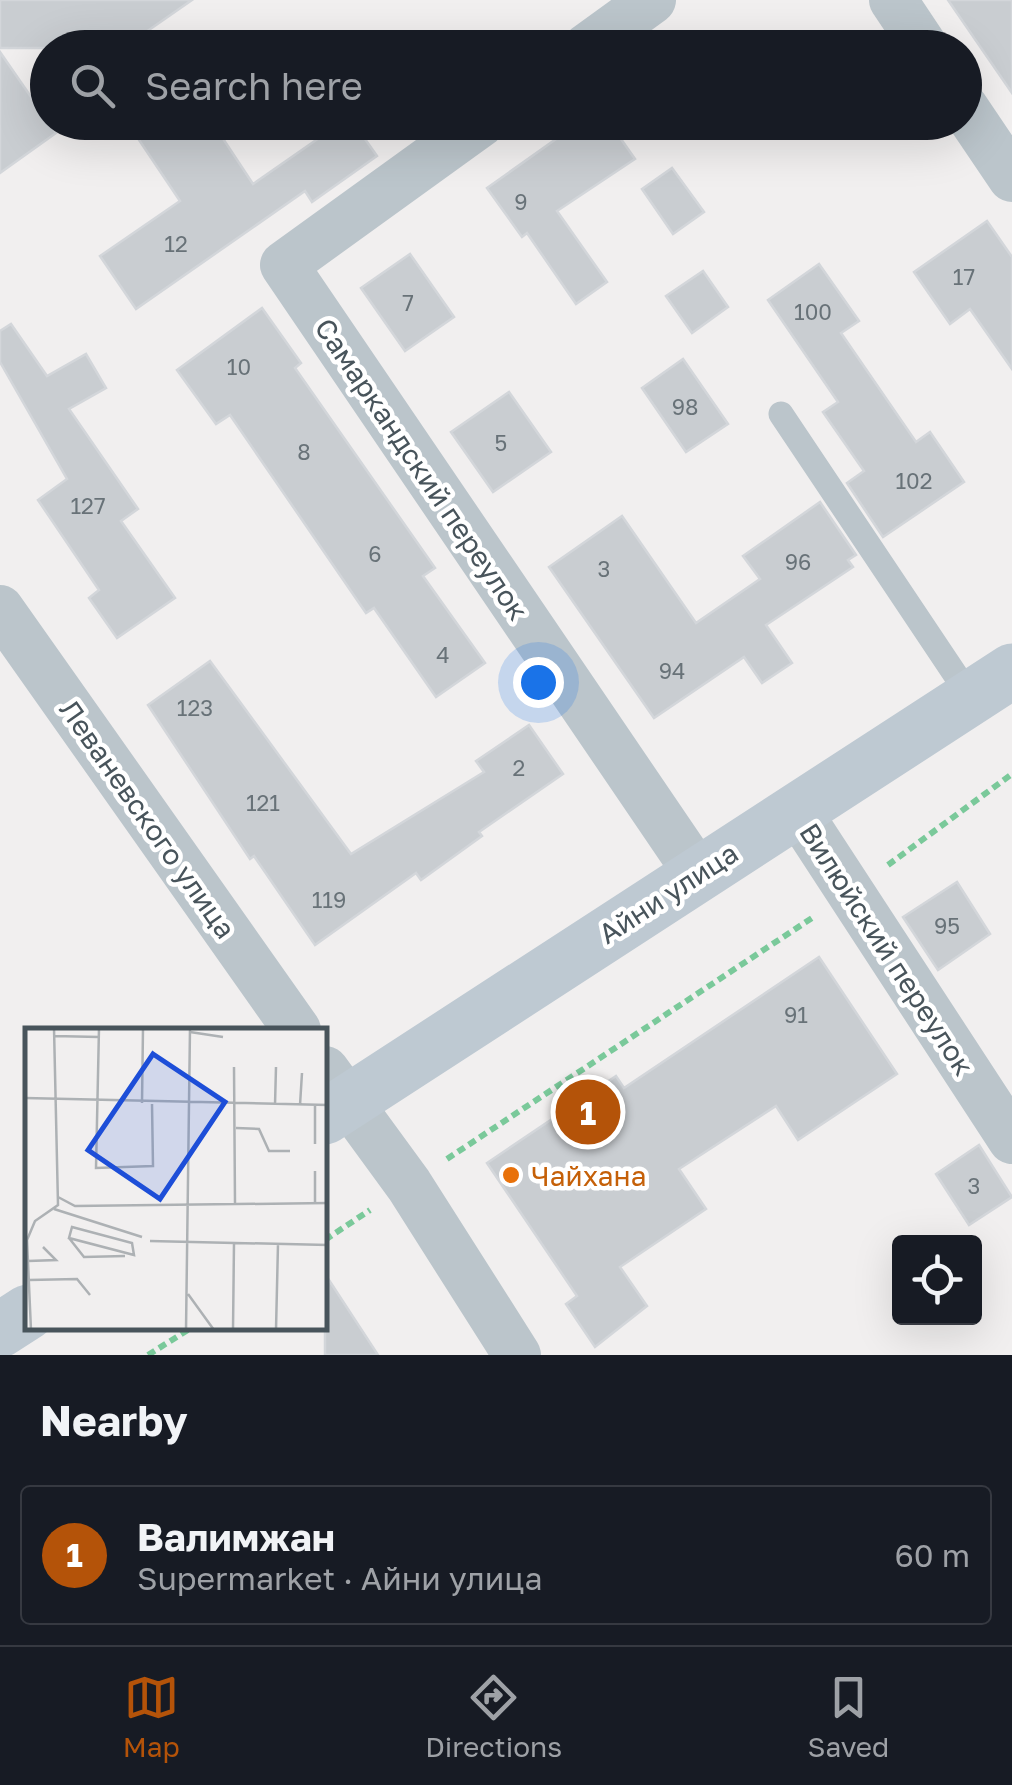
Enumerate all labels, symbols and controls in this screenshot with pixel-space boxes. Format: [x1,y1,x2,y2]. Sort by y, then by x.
search box [30,30,982,140]
icon: search [65,58,120,113]
text: Search here [145,63,363,108]
house number: 9 [514,188,528,215]
house number: 12 [164,230,188,257]
house number: 17 [953,263,975,290]
house number: 7 [402,289,414,316]
house number: 100 [794,298,832,325]
street label: Самаркандский переулок [309,312,535,626]
house number: 10 [227,353,251,380]
house number: 98 [672,393,698,420]
house number: 5 [495,429,507,456]
house number: 8 [297,438,311,465]
house number: 102 [895,467,933,494]
house number: 127 [70,492,106,519]
house number: 6 [368,540,382,567]
house number: 96 [785,548,811,575]
house number: 3 [598,555,610,582]
house number: 4 [436,641,450,668]
your location [513,657,564,708]
house number: 94 [659,657,685,684]
street label: Леваневского улица [53,694,243,944]
house number: 123 [177,694,213,721]
house number: 2 [513,754,525,781]
house number: 121 [246,789,280,816]
street label: Вилюйский переулок [793,817,981,1081]
street label: Айни улица [592,836,744,950]
house number: 119 [312,886,346,913]
house number: 95 [934,912,960,939]
house number: 91 [784,1001,808,1028]
inset map [25,1028,328,1330]
pin: 1 [556,1074,620,1150]
place label: Чайхана [531,1159,647,1192]
marker: Чайхана [500,1164,522,1186]
house number: 3 [968,1172,980,1199]
map controls [892,1235,982,1325]
button: locate [892,1235,982,1325]
text: Nearby [40,1395,188,1445]
text: Валимжан [137,1514,335,1559]
text: 1 [66,1536,83,1574]
text: 60 m [894,1536,970,1574]
text: Supermarket · Айни улица [137,1559,543,1597]
tab: Map [123,1670,180,1763]
tab: Directions [425,1670,562,1763]
tab: Saved [807,1670,889,1763]

